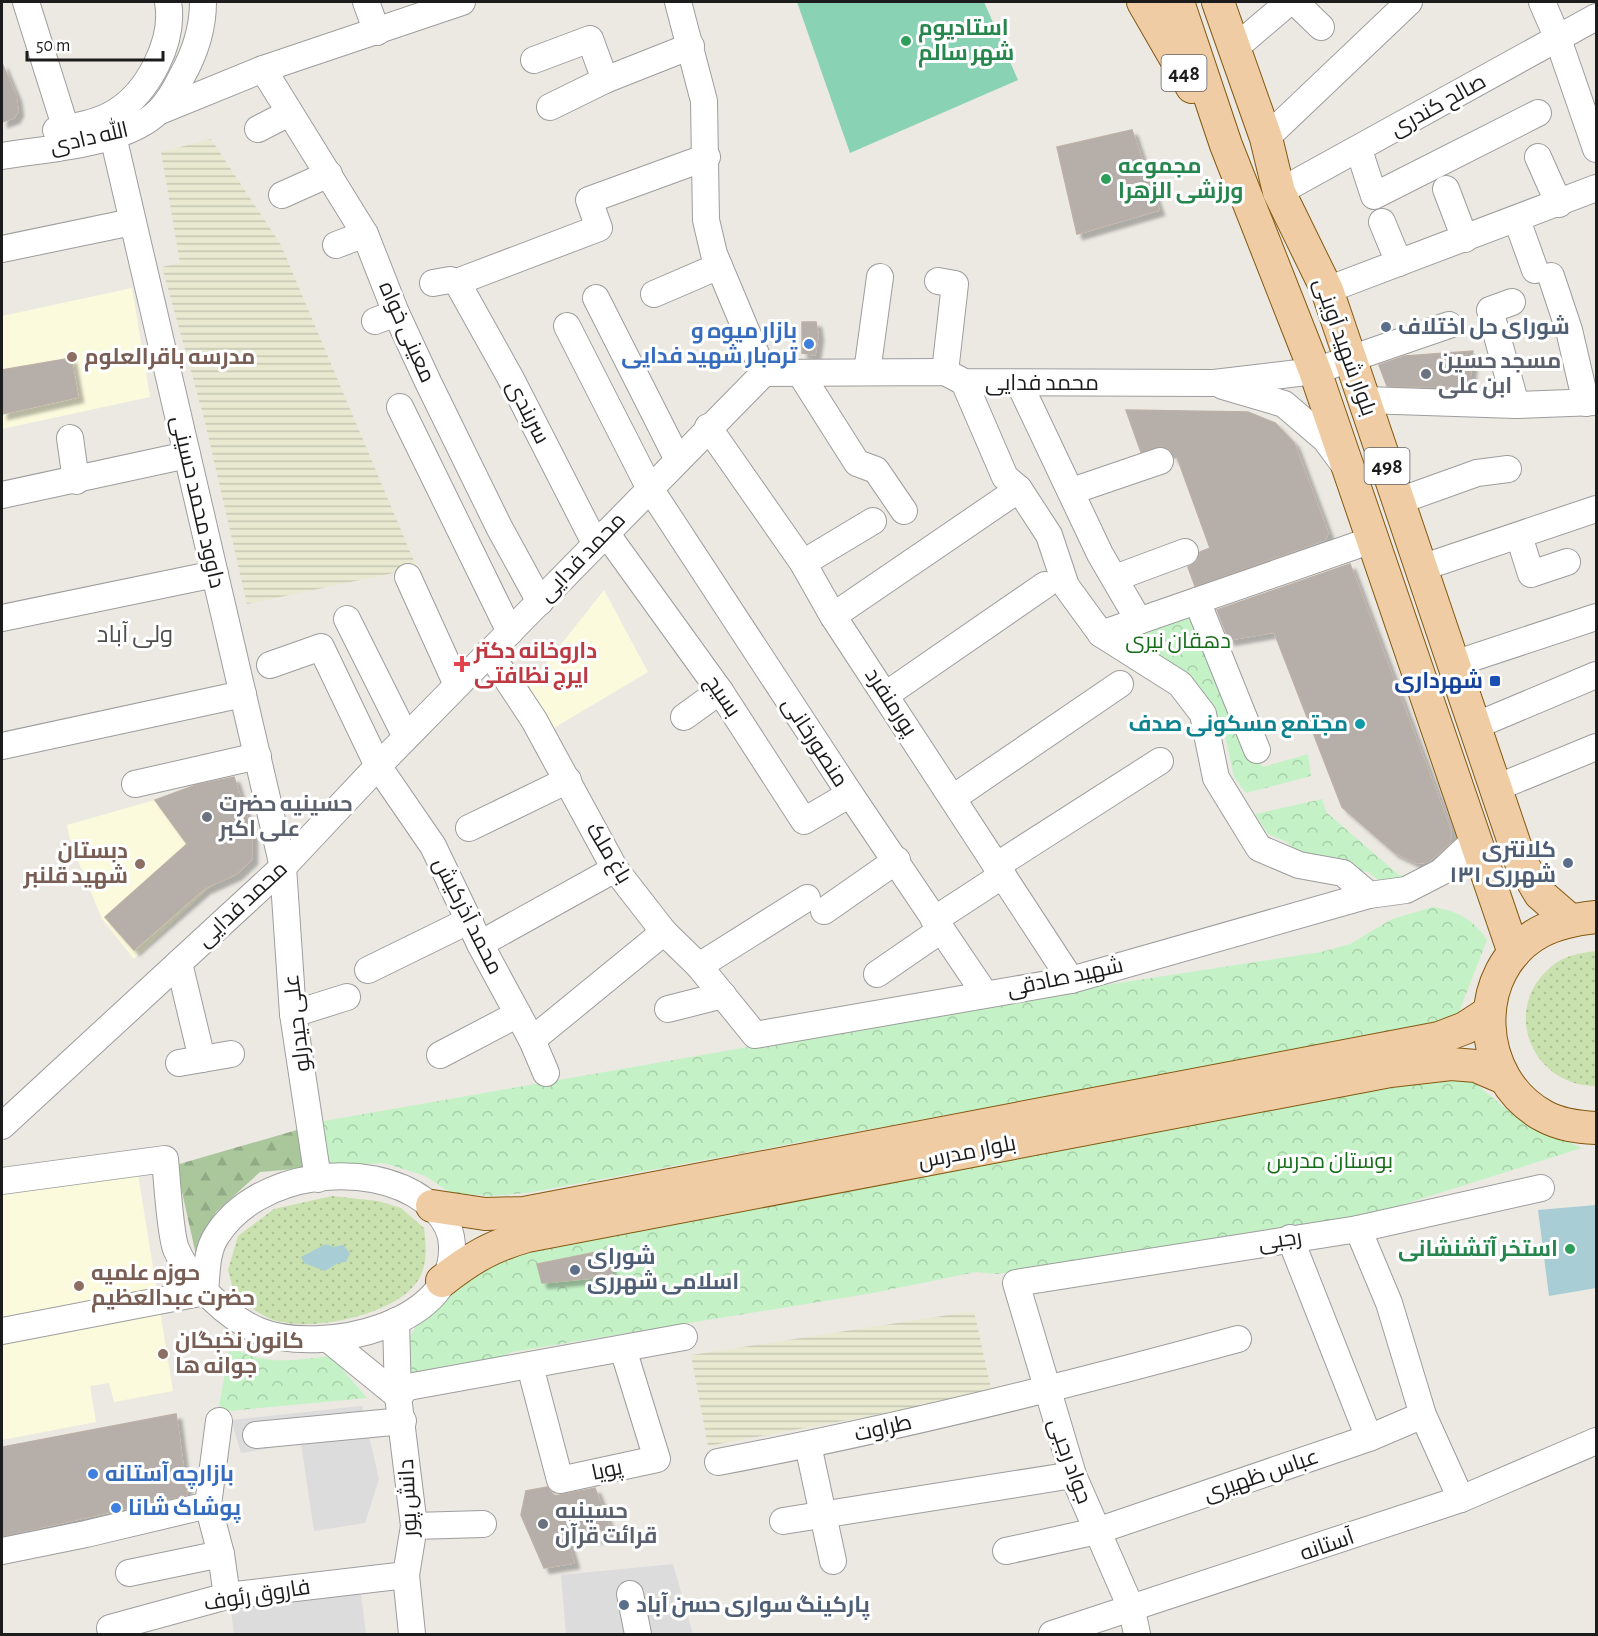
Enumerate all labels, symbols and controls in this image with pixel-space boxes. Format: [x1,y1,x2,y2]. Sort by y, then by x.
place label: استادیوم شهر سالم [918,17,1014,68]
scale bar [27,24,164,62]
marker: استادیوم شهر سالم [899,34,913,48]
text: 50 m [36,37,70,55]
road number: 448 [1162,55,1206,91]
street label: صالح کندری [1387,70,1491,143]
street label: الله دادی [47,114,130,159]
place label: مجموعه ورزشی الزهرا [1118,155,1243,204]
marker: مجموعه ورزشی الزهرا [1099,172,1113,186]
street label: بلوار شهید آوینی [1308,274,1382,420]
street label: معینی خواه [373,278,439,387]
place label: شورای حل اختلاف [1398,315,1570,340]
place label: بازار میوه و تره‌بار شهید فدایی [621,320,798,369]
marker: شورای حل اختلاف [1379,320,1393,334]
marker: بازار میوه و تره‌بار شهید فدایی [802,337,816,351]
place label: مدرسه باقرالعلوم [84,346,255,372]
marker: مدرسه باقرالعلوم [65,350,79,364]
place label: مسجد حسین ابن علی [1438,350,1561,399]
marker: مسجد حسین ابن علی [1419,367,1433,381]
street label: محمد فدایی [985,372,1099,396]
street label: سربندی [502,377,553,448]
street label: داوود محمد حسینی [166,414,229,591]
road number: 498 [1364,448,1410,484]
street label: محمد فدایی [534,508,631,607]
district label: ولی آباد [97,621,173,648]
park label: دهقان نیری [1125,630,1231,653]
place label: داروخانه دکتر ایرج نظافتی [473,640,597,690]
marker: داروخانه دکتر ایرج نظافتی [455,657,469,671]
street label: پورمنفرد [858,664,921,742]
place label: شهرداری [1394,669,1483,694]
street label: بسیج [699,671,745,723]
marker: شهرداری [1488,674,1502,688]
street label: منصورخانی [776,693,852,792]
place label: مجتمع مسکونی صدف [1128,713,1348,738]
marker: مجتمع مسکونی صدف [1353,717,1367,731]
place label: حسینیه حضرت علی اکبر [218,793,353,842]
marker: حسینیه حضرت علی اکبر [200,810,214,824]
street label: باغ ملک [580,819,636,889]
place label: کلانتری ۱۳۱ شهرری [1450,839,1556,888]
place label: دبستان شهید قلنبر [23,840,128,889]
street label: محمد آذرکیش [427,853,509,979]
marker: کلانتری ۱۳۱ شهرری [1561,856,1575,870]
marker: دبستان شهید قلنبر [133,857,147,871]
street label: محمد فدایی [193,857,293,952]
street label: شهید صادقی [1005,954,1125,1002]
street label: علی حیدرلو [280,973,316,1073]
street label: بلوار مدرس [916,1132,1018,1174]
park label: بوستان مدرس [1267,1150,1393,1174]
street label: رجبی [1257,1226,1304,1256]
place label: استخر آتشنشانی [1398,1236,1558,1262]
marker: استخر آتشنشانی [1563,1242,1577,1256]
place label: شورای اسلامی شهرری [587,1245,739,1295]
place label: حوزه علمیه حضرت عبدالعظیم [91,1262,255,1313]
marker: شورای اسلامی شهرری [568,1263,582,1277]
marker: حوزه علمیه حضرت عبدالعظیم [72,1279,86,1293]
place label: کانون نخبگان جوانه ها [175,1330,304,1379]
marker: کانون نخبگان جوانه ها [156,1347,170,1361]
street label: طراوت [852,1411,914,1446]
street label: جواد رجبی [1043,1415,1096,1507]
street label: عباس ظهیری [1201,1445,1322,1507]
street label: پویا [590,1456,625,1487]
street label: دانش پور [395,1458,424,1539]
place label: بازارچه آستانه [105,1461,234,1489]
marker: بازارچه آستانه [86,1467,100,1481]
place label: پوشاک شانا [128,1496,241,1523]
place label: حسینیه قرائت قرآن [555,1500,657,1549]
marker: پوشاک شانا [109,1501,123,1515]
marker: حسینیه قرائت قرآن [536,1517,550,1531]
street label: آستانه [1296,1524,1357,1564]
street label: فاروق رئوف [202,1576,312,1616]
place label: پارکینگ سواری حسن آباد [636,1592,870,1620]
marker: پارکینگ سواری حسن آباد [617,1598,631,1612]

